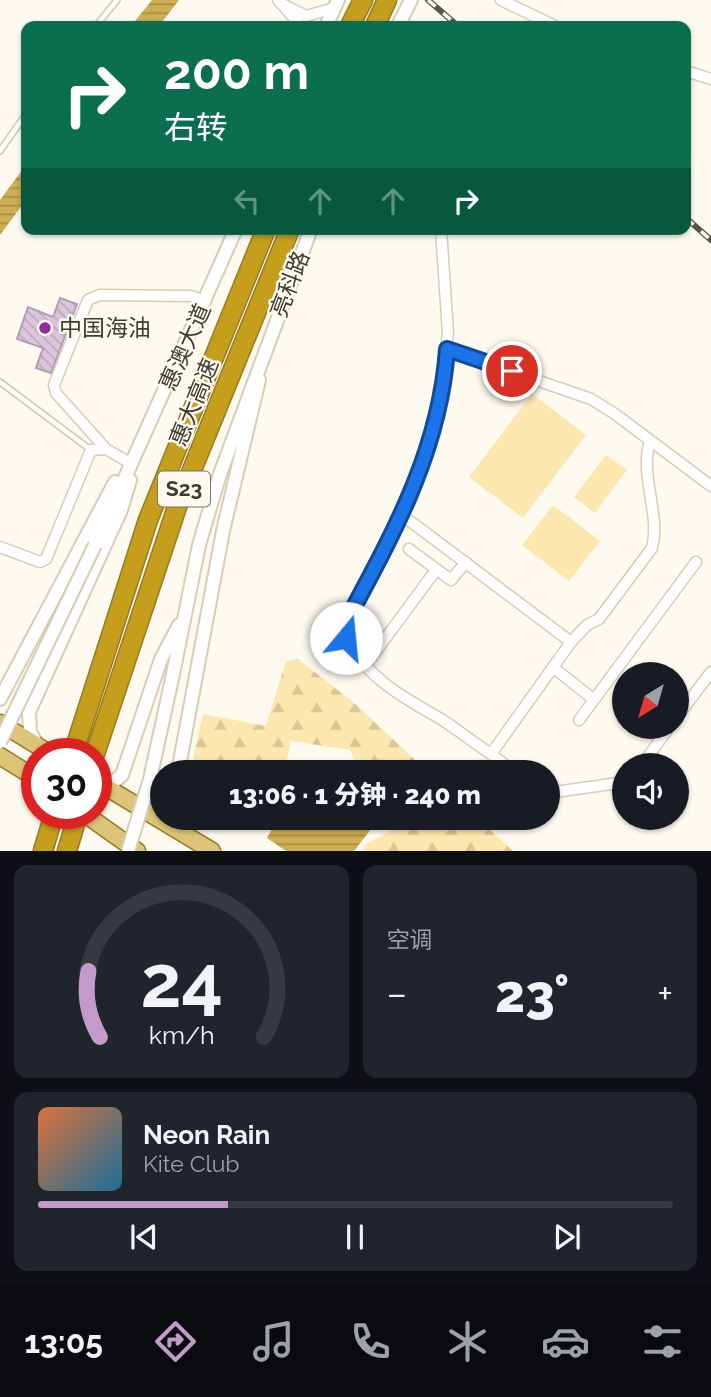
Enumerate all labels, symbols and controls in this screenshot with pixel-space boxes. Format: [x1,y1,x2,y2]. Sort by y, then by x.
text: 200 m [164,43,309,100]
icon: right [49,49,140,140]
text: 右转 [164,109,228,146]
icon: left [228,182,266,220]
icon: ahead [301,182,339,220]
icon: ahead [374,182,412,220]
icon: right [447,182,485,220]
street label: 亮科路 [265,247,315,321]
street label: 惠澳大道 [154,299,216,394]
place label: 中国海油 [59,314,151,341]
marker: 中国海油 [37,320,53,336]
pin [482,341,542,401]
icon: arrive [493,352,531,390]
street label: 惠大高速 [164,354,223,450]
road number: S23 [158,472,210,506]
position arrow [309,601,383,675]
north arrow [612,662,690,738]
map controls [612,662,689,830]
speed limit sign: 30 [21,738,112,829]
button: sound [612,753,689,830]
text: 13:06 · 1 分钟 · 240 m [229,780,481,810]
text: 空调 [387,926,433,953]
text: 24 [140,940,223,1025]
text: 23° [495,963,569,1024]
text: − [387,971,407,1016]
text: + [657,971,673,1016]
text: km/h [148,1020,214,1050]
text: Neon Rain [143,1120,270,1150]
text: Kite Club [143,1150,240,1177]
icon: previous [125,1218,163,1256]
icon: pause [336,1218,374,1256]
icon: next [548,1218,586,1256]
icon: directions [151,1317,200,1366]
icon: music [249,1317,298,1366]
icon: phone [346,1317,395,1366]
icon: climate [443,1317,492,1366]
icon: car [541,1317,590,1366]
icon: filters [638,1317,687,1366]
text: 13:05 [24,1323,103,1360]

